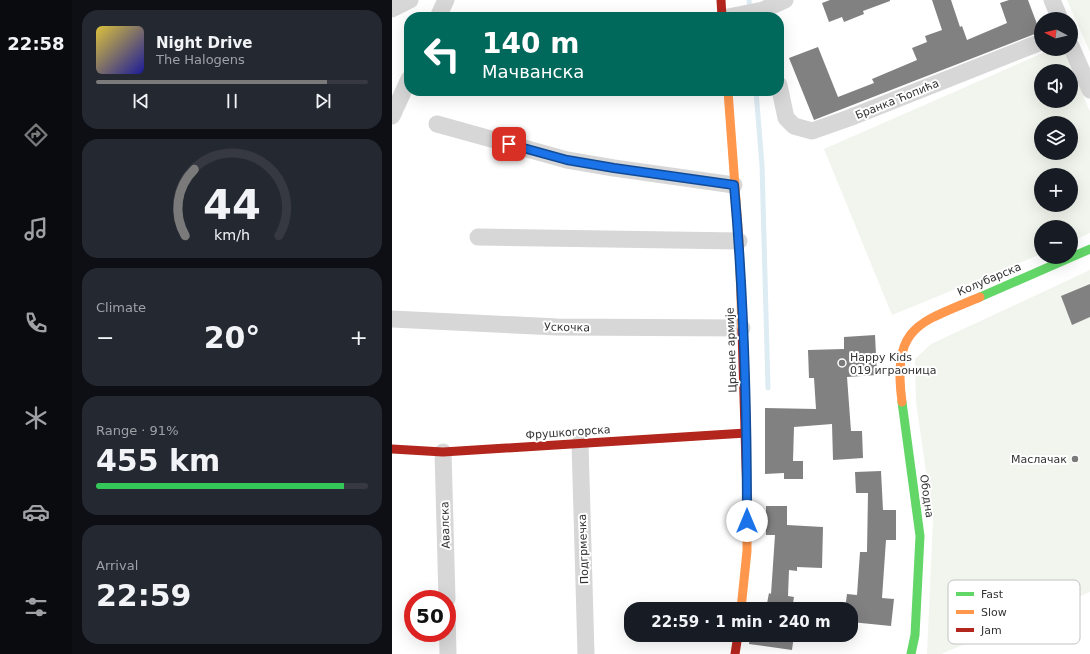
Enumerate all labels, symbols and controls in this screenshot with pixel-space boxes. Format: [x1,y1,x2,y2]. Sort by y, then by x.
north arrow [1034,12,1078,56]
map controls [1034,12,1078,264]
text: 140 m [482,27,579,60]
icon: left [416,28,468,80]
text: 22:58 [7,33,65,54]
text: Night Drive [156,34,252,52]
text: The Halogens [156,52,245,67]
text: Мачванска [482,61,584,82]
button: sound [1034,64,1078,108]
street label: Бранка Ћопића [853,77,941,122]
icon: previous [130,90,152,112]
icon: pause [221,90,243,112]
icon: next [312,90,334,112]
button: layers [1034,116,1078,160]
icon: directions [22,121,50,149]
pin [492,127,526,161]
icon: arrive [498,133,520,155]
button: + [1034,168,1078,212]
text: 44 [203,180,261,229]
icon: music [22,215,50,243]
button: − [1034,220,1078,264]
text: km/h [214,227,250,243]
street label: Колубарска [955,260,1023,299]
text: Climate [96,300,146,315]
street label: Црвене армије [724,307,739,393]
icon: phone [22,309,50,337]
text: 20° [204,320,260,355]
street label: Ускочка [544,321,590,334]
text: − [96,325,114,350]
text: + [350,325,368,350]
place label: Happy Kids 019 играоница [850,351,936,377]
marker: Happy Kids 019 играоница [837,358,847,368]
icon: climate [22,404,50,432]
text: Range · 91% [96,423,179,438]
street label: Фрушкогорска [525,423,611,442]
text: 455 km [96,443,220,478]
place label: Маслачак [1011,453,1067,466]
marker: Маслачак [1070,454,1080,464]
street label: Ободна [917,474,936,519]
icon: car [22,498,50,526]
position arrow [726,500,768,542]
street label: Авалска [438,501,453,549]
street label: Подгрмечка [576,514,591,584]
text: Arrival [96,558,138,573]
text: 22:59 [96,578,192,613]
legend [948,580,1080,644]
text: Fast [981,588,1004,601]
speed limit sign: 50 [404,590,456,642]
icon: filters [22,593,50,621]
text: Slow [981,606,1007,619]
text: 22:59 · 1 min · 240 m [651,613,831,631]
text: Jam [980,624,1002,637]

